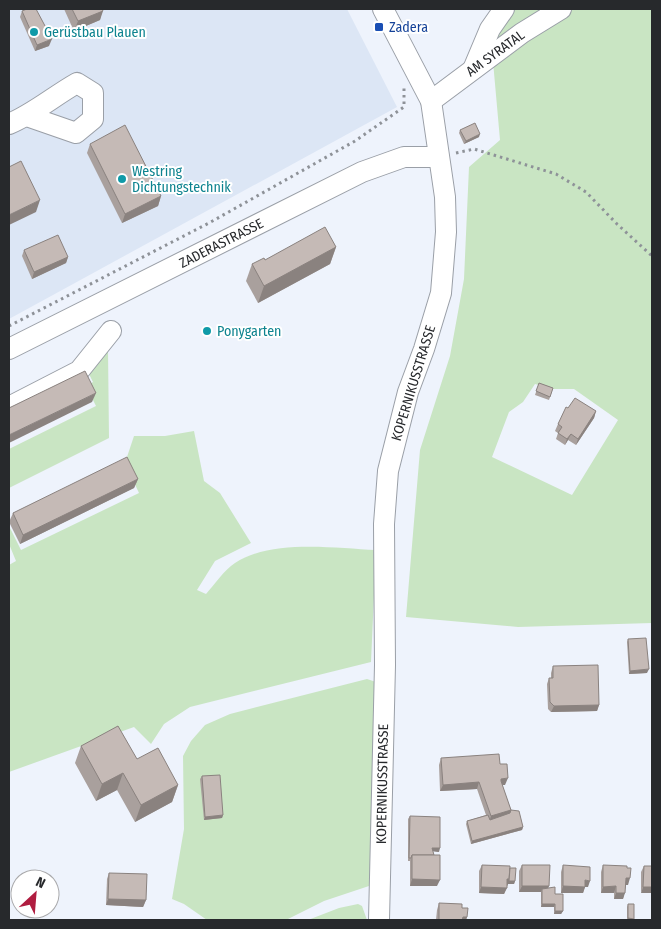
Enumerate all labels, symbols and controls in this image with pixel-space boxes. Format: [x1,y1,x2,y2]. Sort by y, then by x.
place label: Zadera [389,19,428,36]
marker: Zadera [373,21,385,33]
place label: Gerüstbau Plauen [44,24,146,41]
marker: Gerüstbau Plauen [28,26,40,38]
street label: AM SYRATAL [463,27,528,80]
place label: Westring Dichtungstechnik [132,163,231,196]
marker: Westring Dichtungstechnik [116,173,128,185]
street label: ZADERASTRASSE [176,215,266,272]
place label: Ponygarten [217,323,281,340]
street label: KOPERNIKUSSTRASSE [388,323,439,443]
marker: Ponygarten [201,325,213,337]
street label: KOPERNIKUSSTRASSE [373,723,392,844]
north arrow [10,869,60,919]
text: N [33,873,48,892]

